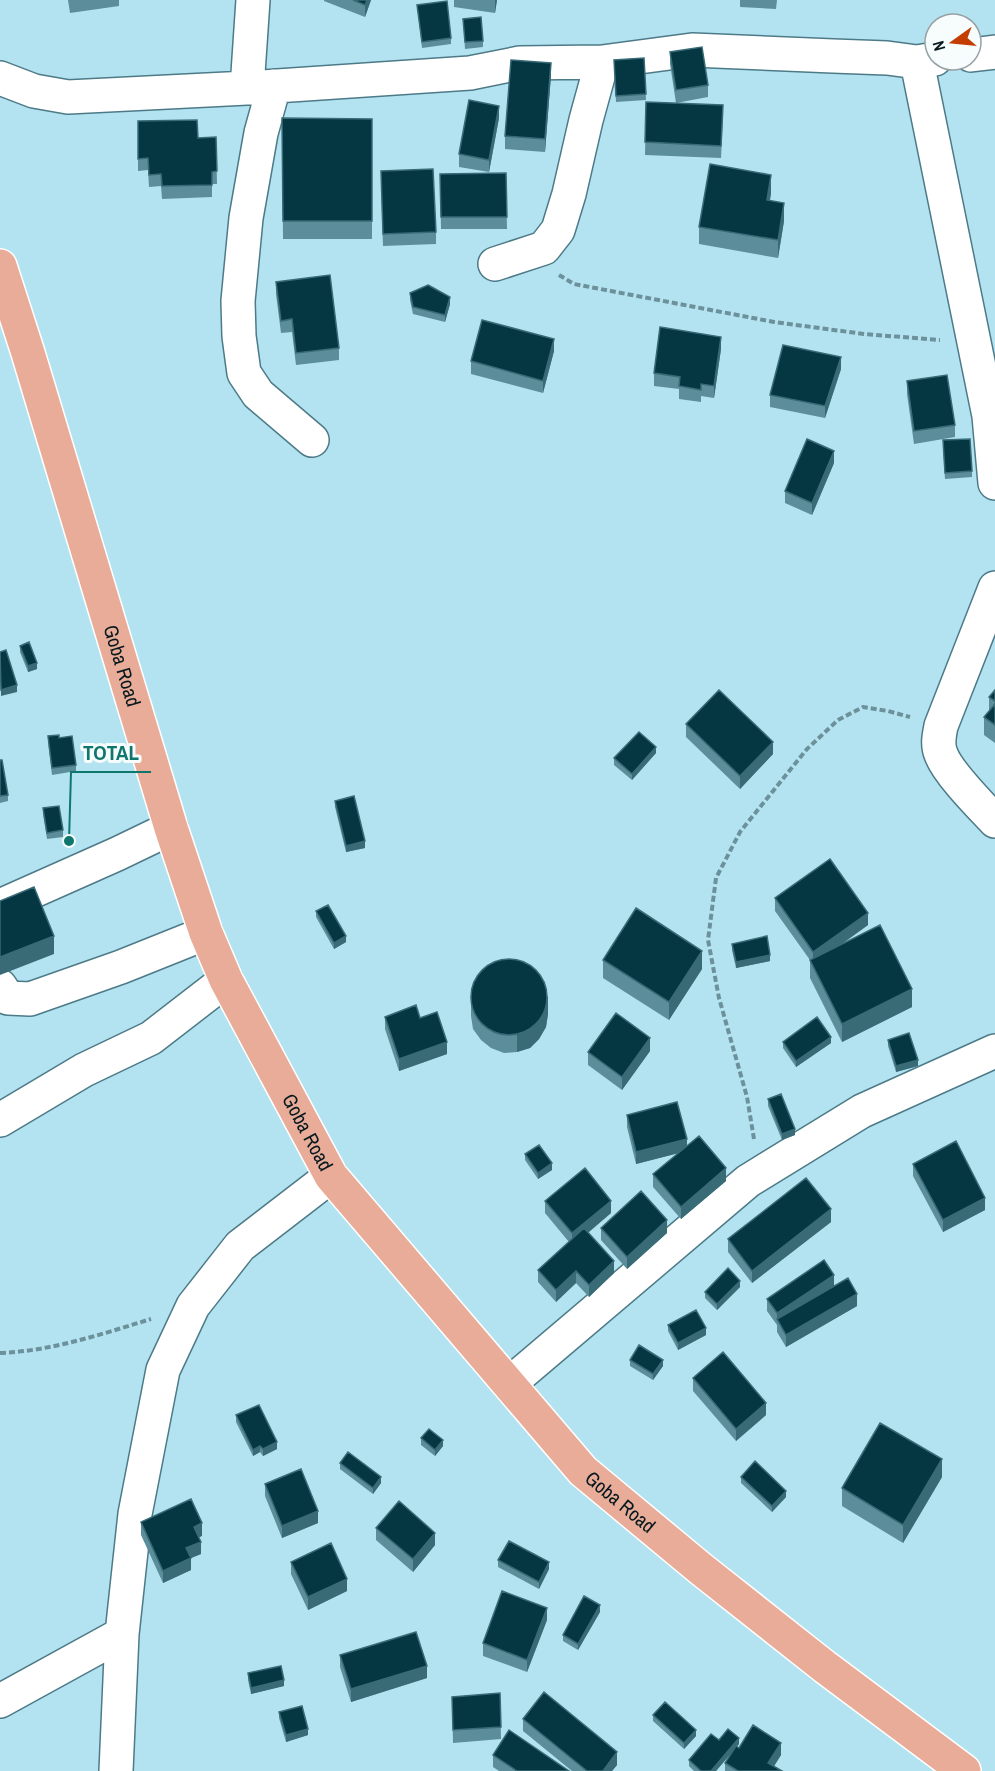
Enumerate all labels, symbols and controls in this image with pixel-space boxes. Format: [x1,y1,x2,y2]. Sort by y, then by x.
north arrow [923,12,983,72]
text: N [927,38,950,53]
street label: Goba Road [98,622,148,710]
callout: TOTAL [71,733,151,772]
text: TOTAL [83,738,139,767]
street label: Goba Road [276,1089,340,1175]
street label: Goba Road [580,1464,662,1539]

